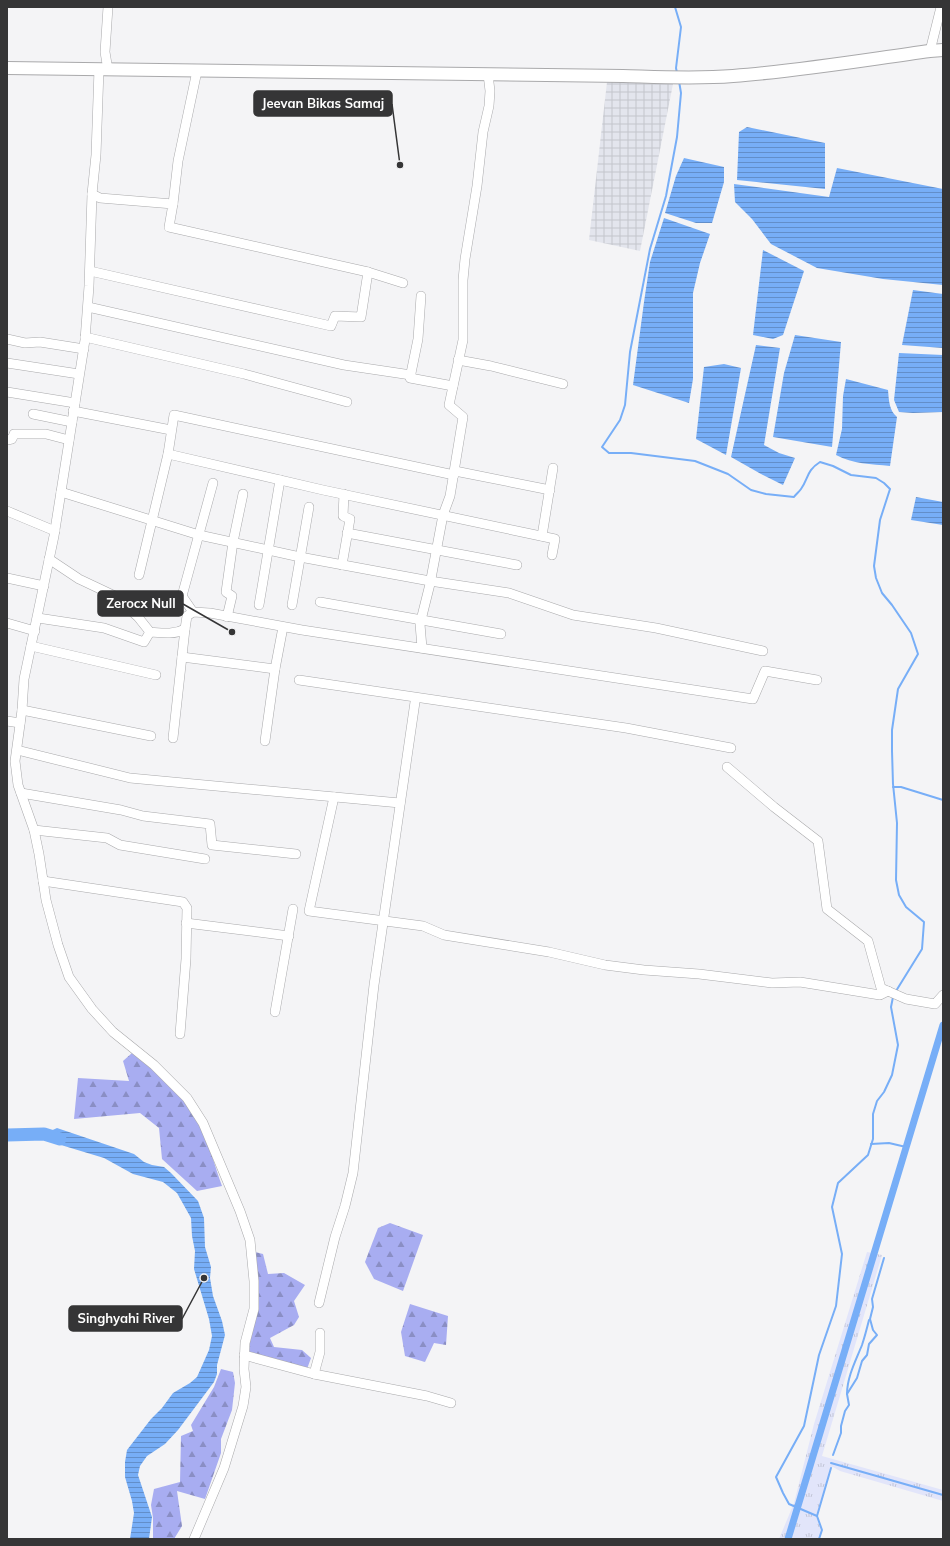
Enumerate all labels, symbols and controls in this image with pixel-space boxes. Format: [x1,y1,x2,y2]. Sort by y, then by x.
callout: Jeevan Bikas Samaj [254,91,392,116]
text: Jeevan Bikas Samaj [262,95,384,111]
callout: Zerocx Null [98,591,183,616]
text: Zerocx Null [106,595,176,611]
callout: Singhyahi River [69,1306,182,1331]
text: Singhyahi River [78,1310,175,1327]

